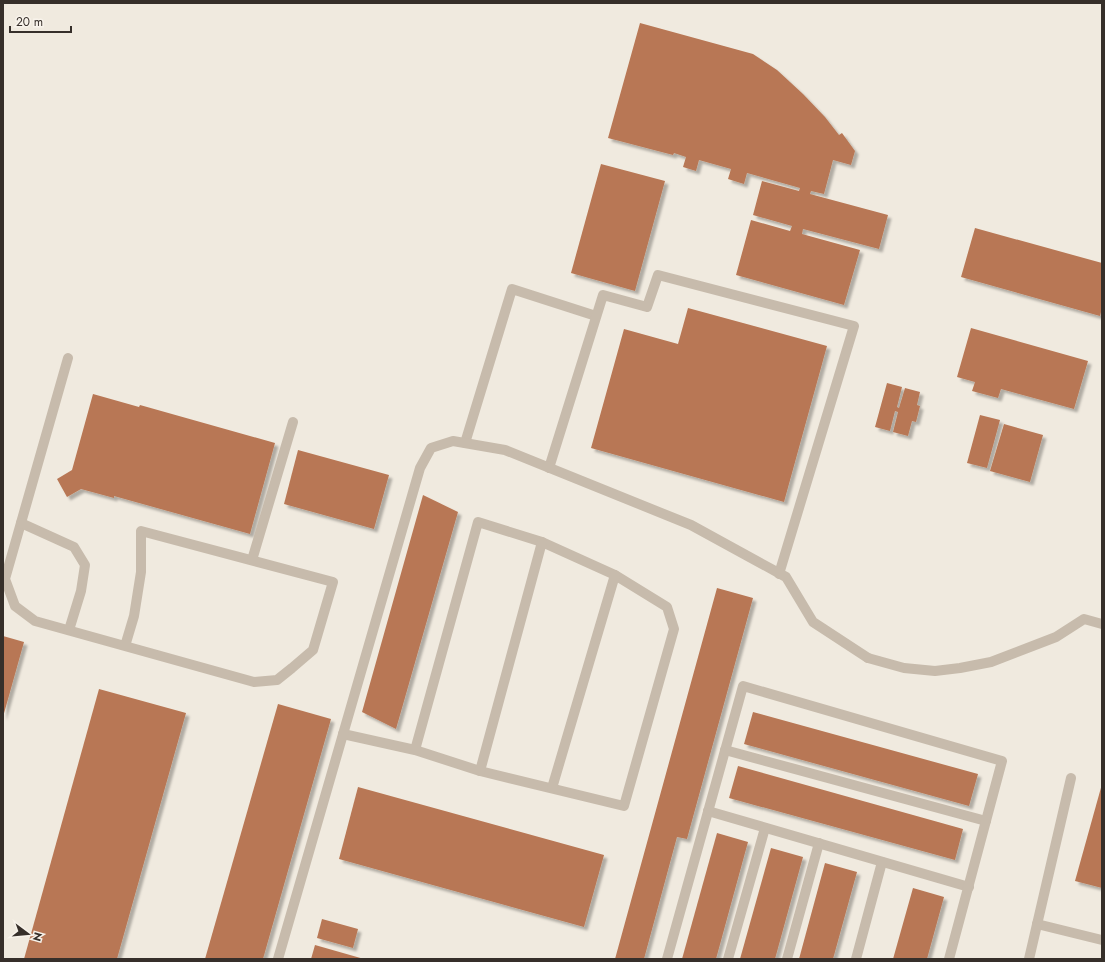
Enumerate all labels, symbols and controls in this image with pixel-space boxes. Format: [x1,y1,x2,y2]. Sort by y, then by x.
scale bar [10,8,71,34]
text: 20 m [16,13,43,31]
north arrow [8,914,48,954]
text: N [29,930,47,943]

